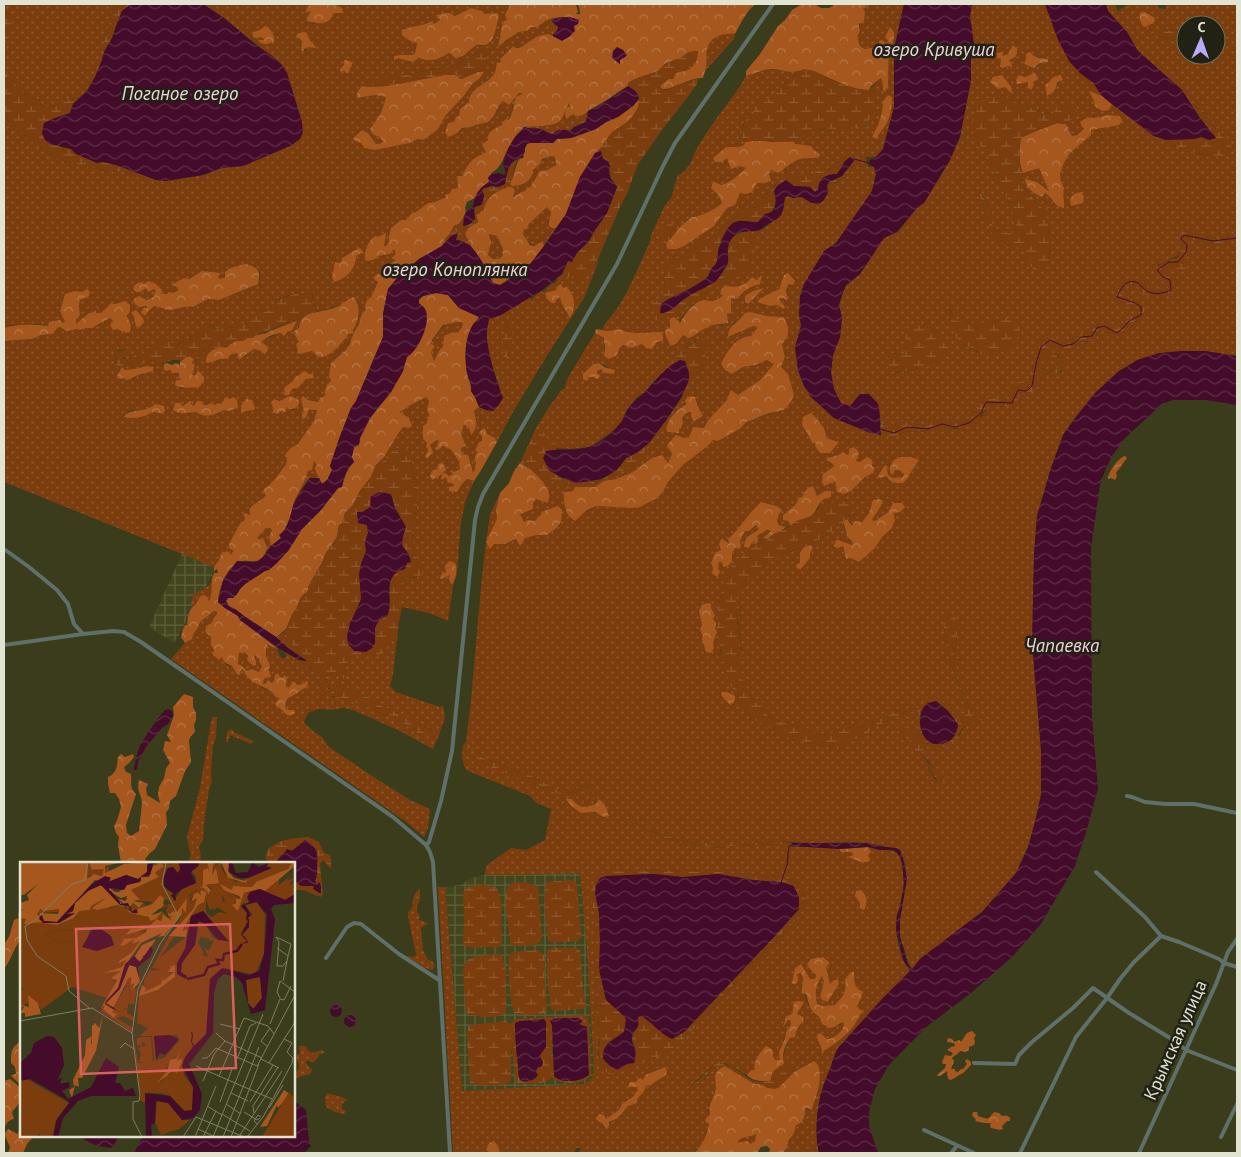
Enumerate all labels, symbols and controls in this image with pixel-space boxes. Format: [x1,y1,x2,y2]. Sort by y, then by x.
north arrow [1176,15,1226,65]
text: С [1197,18,1206,36]
water label: озеро Кривуша [874,37,995,61]
water label: Поганое озеро [122,81,238,105]
water label: озеро Коноплянка [382,257,528,281]
water label: Чапаевка [1025,633,1100,657]
inset map [20,862,295,1137]
street label: Крымская улица [1138,976,1212,1104]

